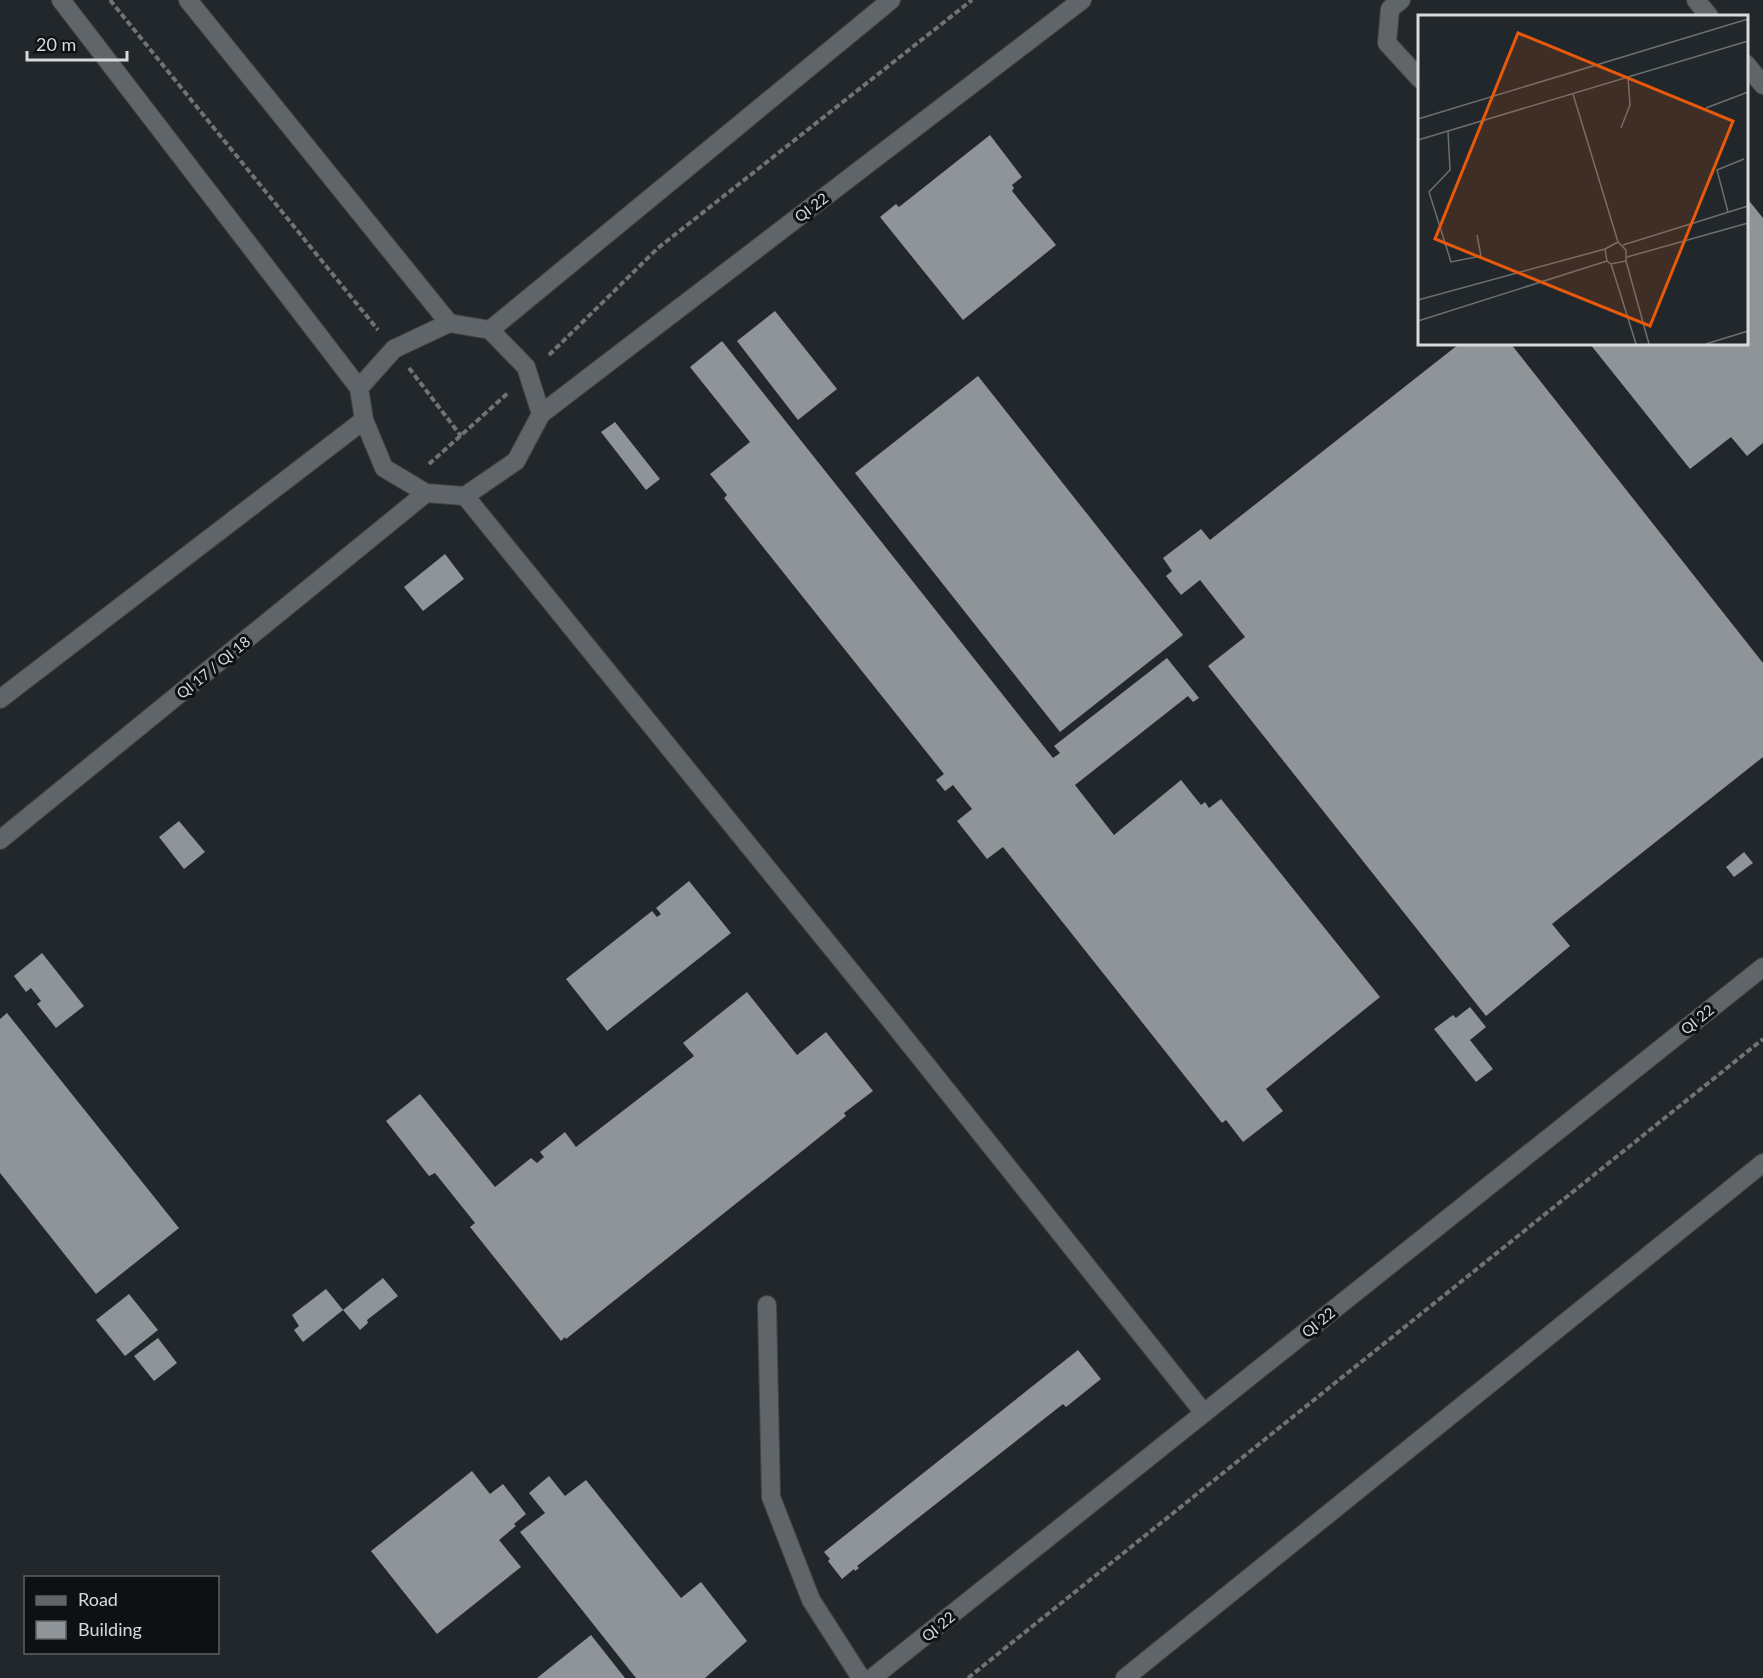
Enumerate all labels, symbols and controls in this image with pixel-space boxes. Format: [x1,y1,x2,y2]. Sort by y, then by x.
inset map [1418,15,1748,345]
scale bar [27,24,128,62]
text: 20 m [36,33,76,55]
street label: QI 22 [791,189,831,225]
street label: QI 17 / QI 18 [173,632,253,702]
street label: QI 22 [1677,1000,1717,1038]
street label: QI 22 [1298,1303,1338,1341]
legend [24,1576,219,1654]
text: Road [78,1588,118,1610]
street label: QI 22 [918,1607,958,1645]
text: Building [78,1618,142,1640]

